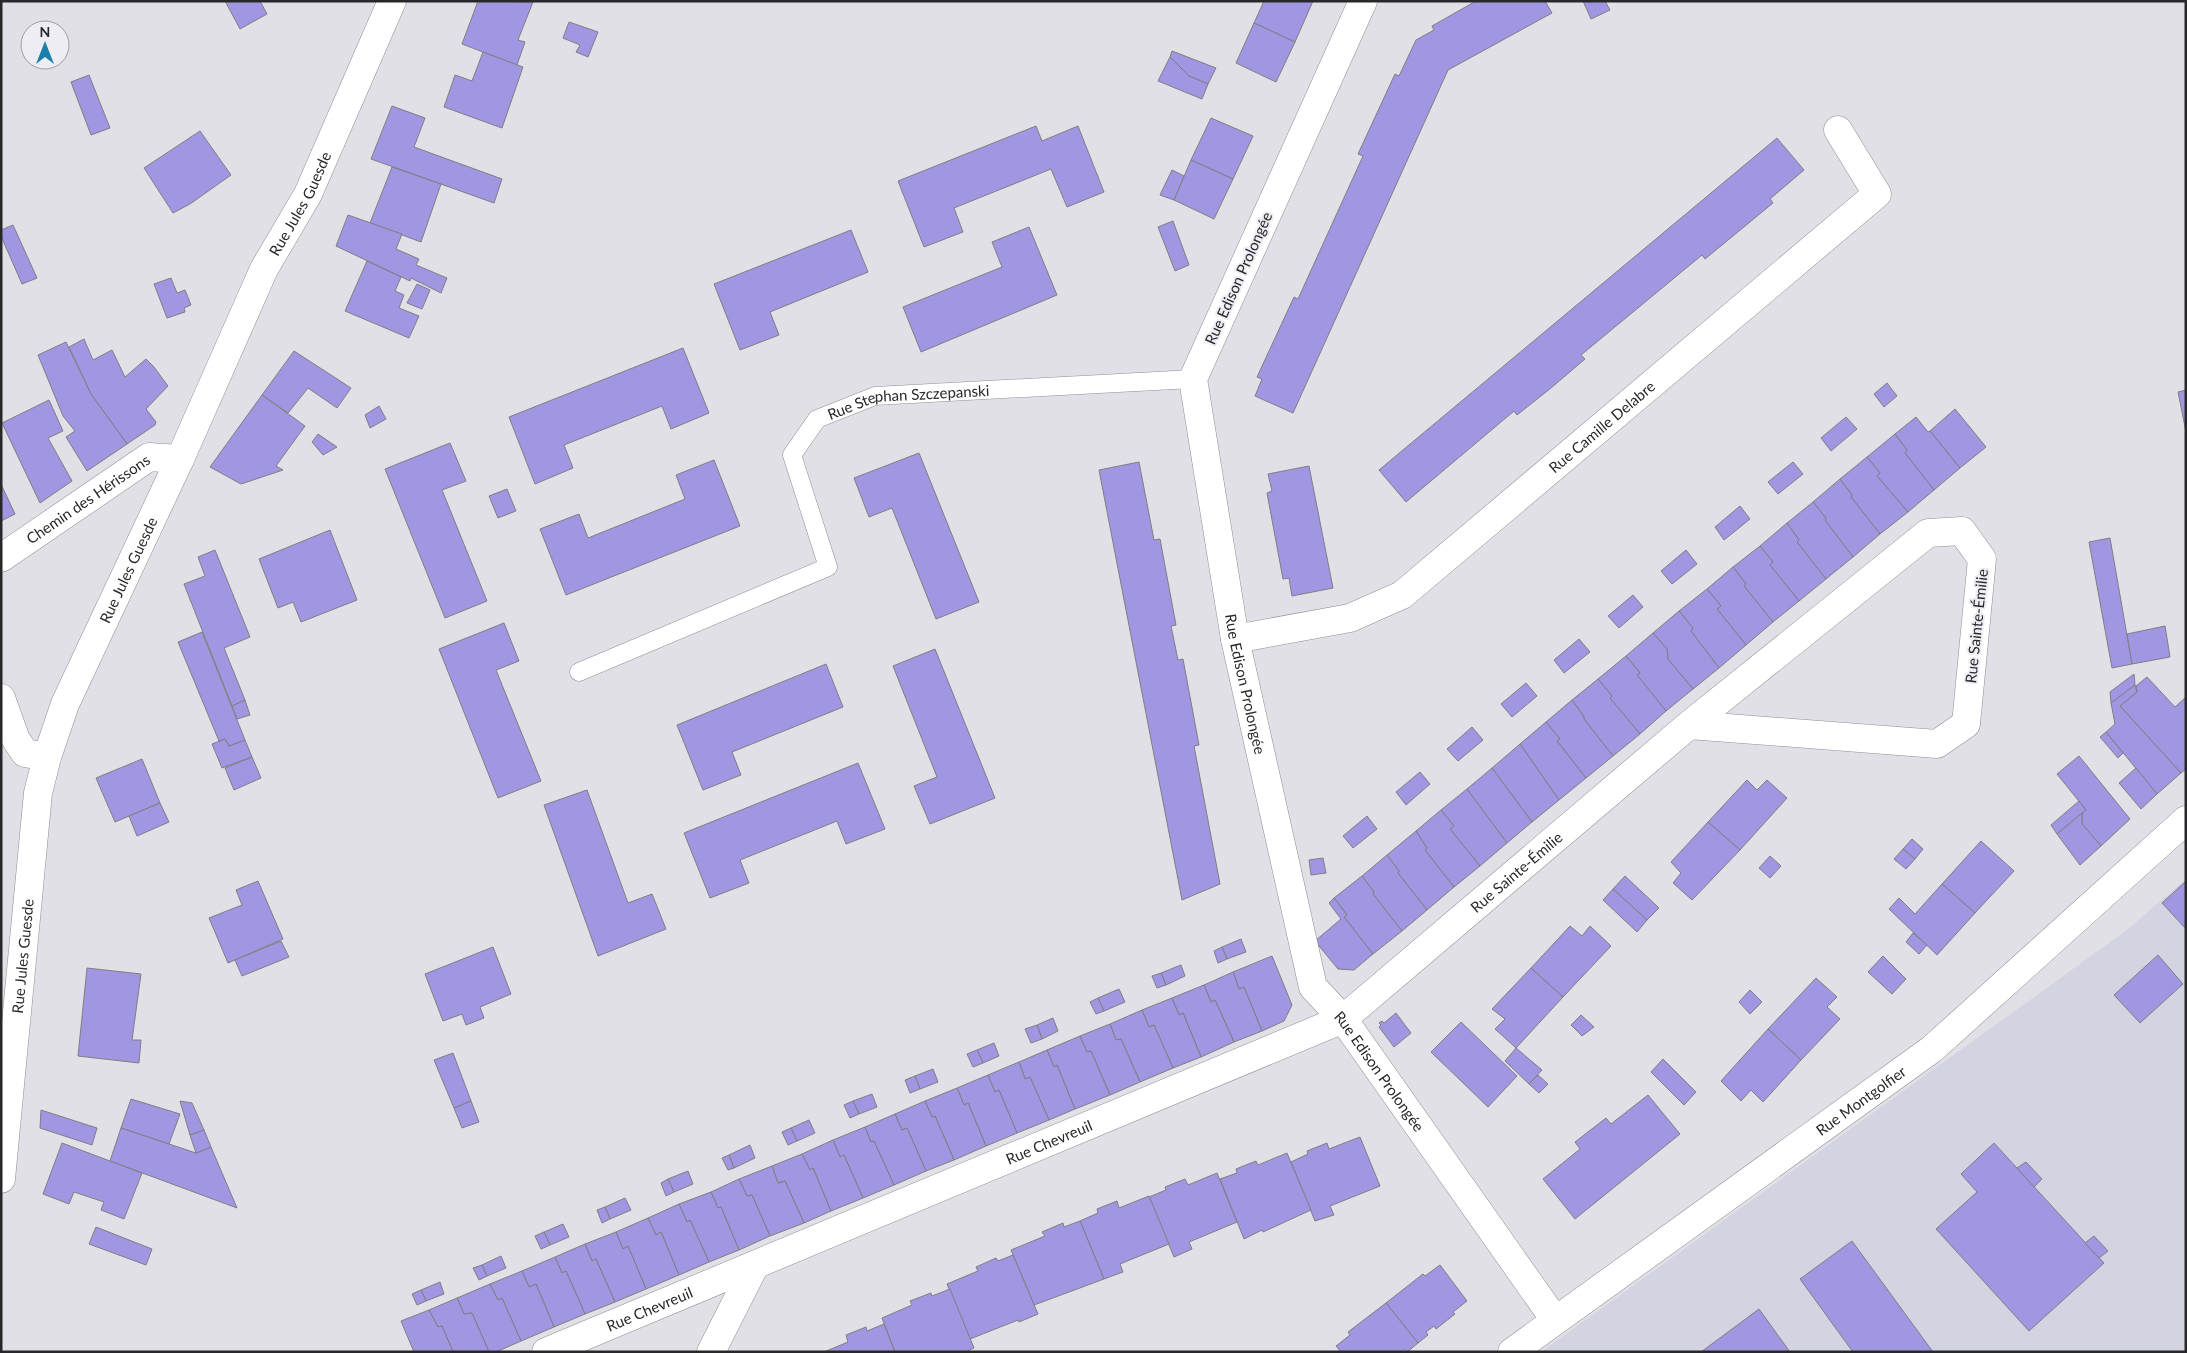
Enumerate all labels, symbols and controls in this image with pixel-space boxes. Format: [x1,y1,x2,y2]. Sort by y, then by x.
north arrow [20,20,70,70]
text: N [40,23,50,40]
street label: Rue Jules Guesde [265,149,334,259]
street label: Rue Edison Prolongée [1201,209,1275,347]
street label: Rue Camille Delabre [1545,377,1658,476]
street label: Rue Stephan Szczepanski [825,381,990,423]
street label: Chemin des Hérissons [22,450,153,547]
street label: Rue Jules Guesde [95,514,161,626]
street label: Rue Sainte-Émilie [1961,568,1991,684]
street label: Rue Edison Prolongée [1222,612,1270,756]
street label: Rue Sainte-Émilie [1467,828,1566,916]
street label: Rue Jules Guesde [8,898,37,1014]
street label: Rue Edison Prolongée [1331,1007,1428,1135]
street label: Rue Montgolfier [1812,1062,1910,1139]
street label: Rue Chevreuil [1003,1116,1095,1168]
street label: Rue Chevreuil [604,1283,695,1335]

